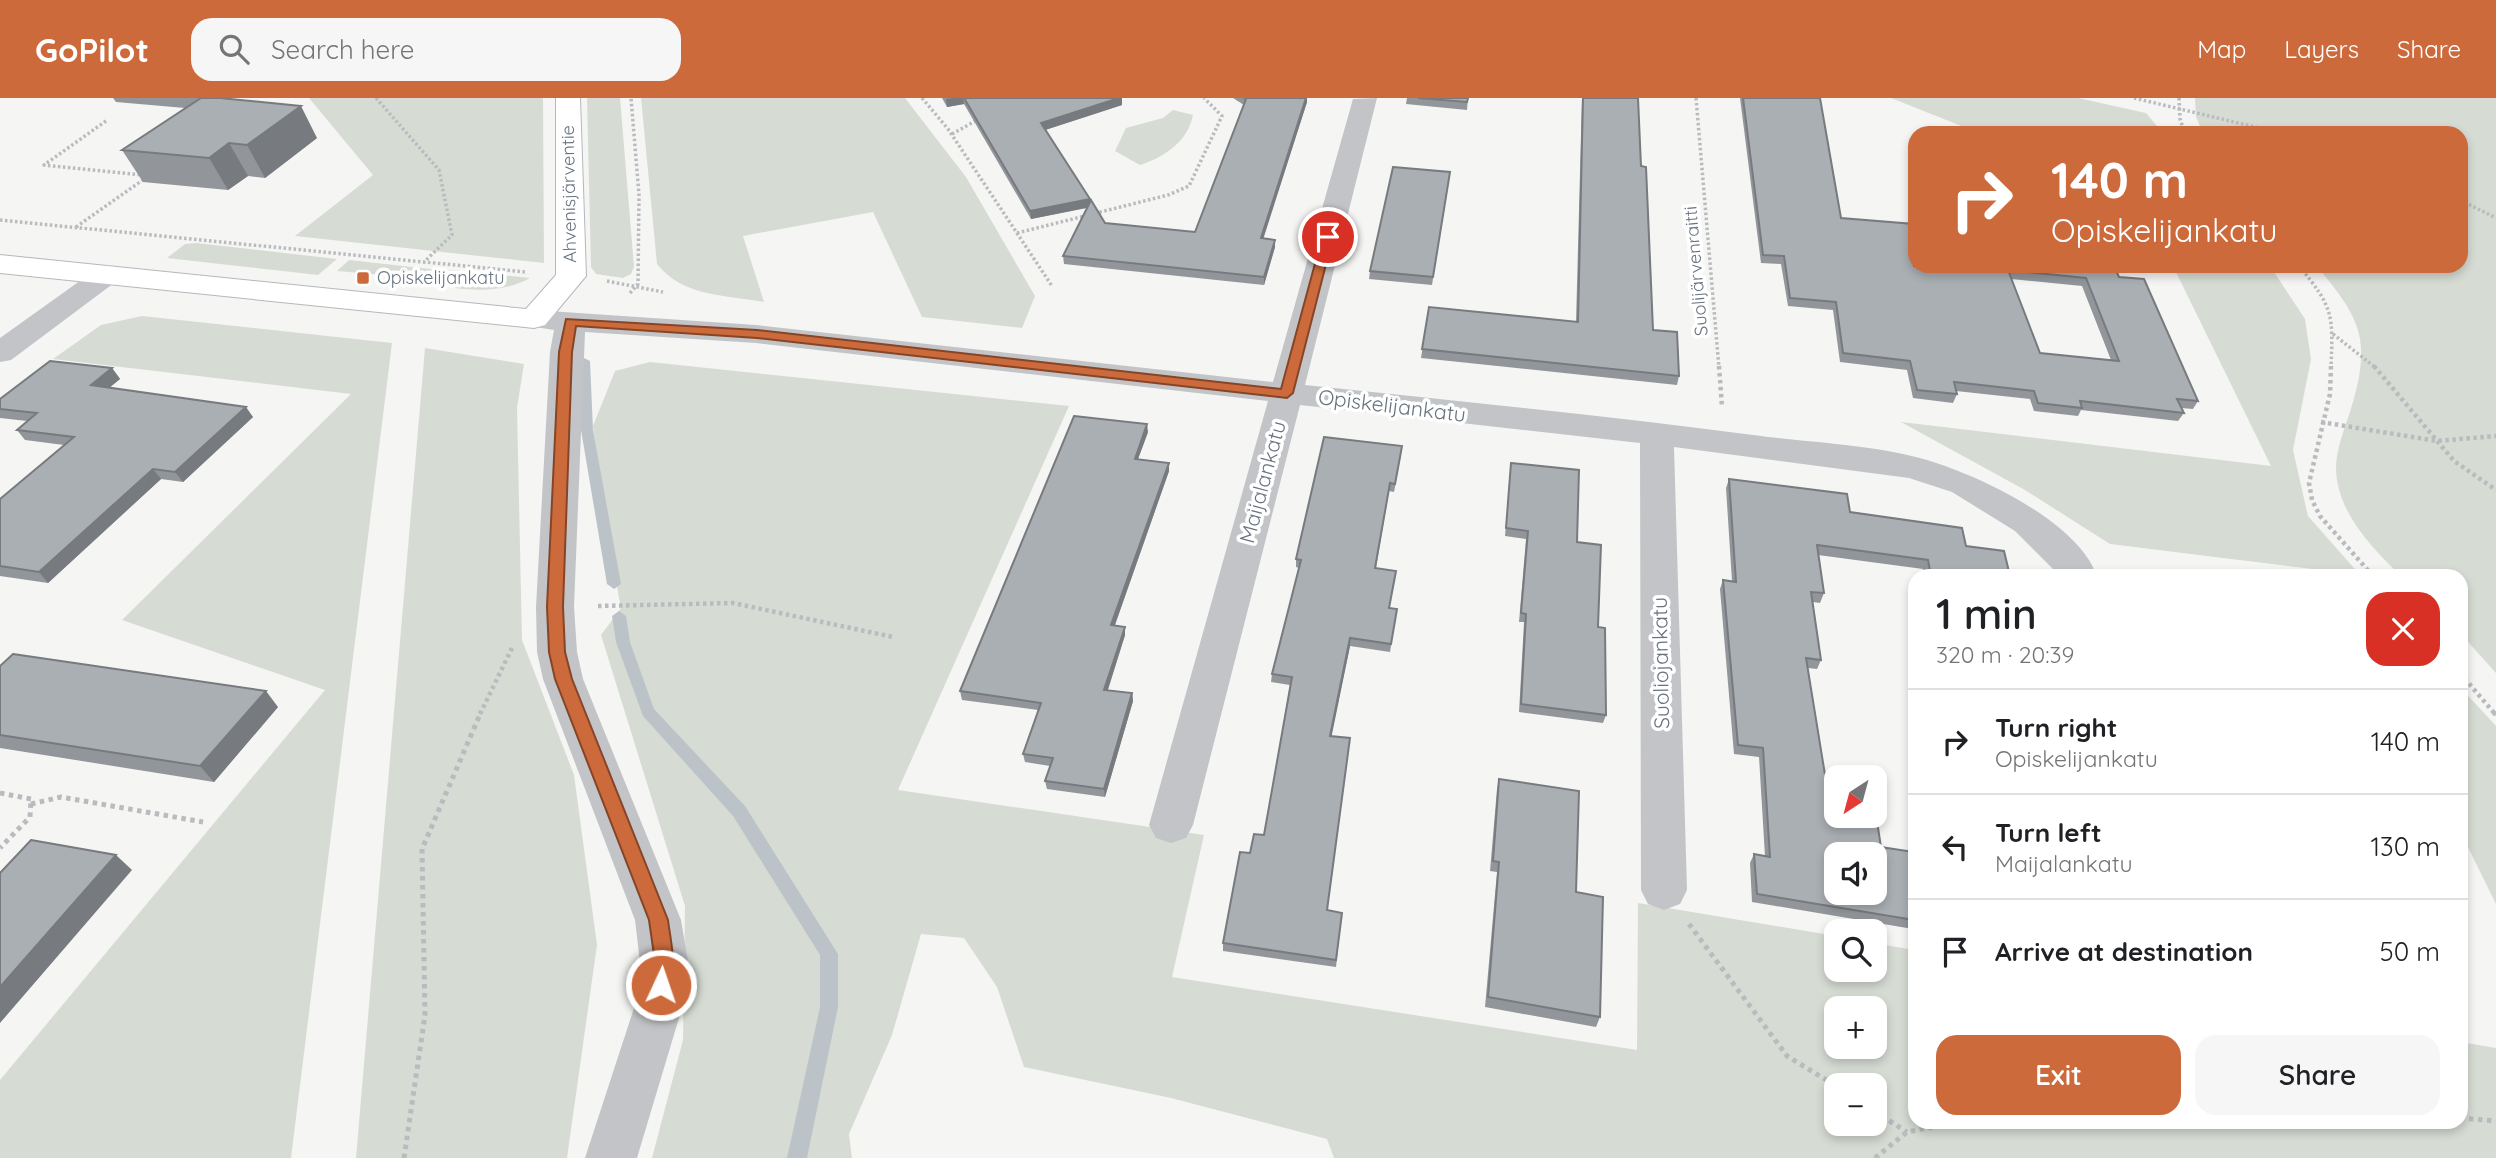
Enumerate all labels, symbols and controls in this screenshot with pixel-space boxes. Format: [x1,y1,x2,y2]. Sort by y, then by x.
search box [191,18,681,81]
text: GoPilot [35,29,149,70]
icon: search [215,30,253,68]
text: Search here [271,33,414,66]
text: Map [2197,34,2246,64]
text: Layers [2284,34,2359,64]
text: Share [2397,34,2461,64]
street label: Ahvenisjärventie [556,125,581,263]
text: 140 m [2051,149,2188,210]
icon: right [1936,154,2027,245]
street label: Suolijärvenraitti [1678,205,1713,337]
pin [1298,207,1358,267]
text: Opiskelijankatu [2051,210,2277,250]
icon: arrive [1309,218,1347,256]
place label: Opiskelijankatu [377,266,504,289]
marker: Opiskelijankatu [355,270,371,286]
street label: Opiskelijankatu [1317,383,1467,427]
street label: Maijalankatu [1233,418,1291,546]
text: 1 min [1936,587,2037,640]
button: close [2366,592,2440,666]
street label: Suoliojankatu [1646,597,1674,729]
text: 320 m · 20:39 [1936,640,2074,669]
text: Turn right [1995,711,2117,744]
icon: right [1936,723,1974,761]
text: 140 m [2371,725,2440,758]
text: Opiskelijankatu [1995,744,2158,773]
north arrow [1824,765,1886,828]
map controls [1824,765,1887,1136]
text: Turn left [1995,816,2102,849]
icon: left [1936,828,1974,866]
text: 130 m [2370,830,2440,863]
button: sound [1824,842,1887,905]
text: Maijalankatu [1995,849,2133,878]
button: search [1824,919,1887,982]
icon: arrive [1936,933,1974,971]
text: Arrive at destination [1995,935,2253,968]
text: 50 m [2380,935,2440,968]
position arrow [624,948,698,1022]
button: + [1824,996,1887,1059]
button: Exit [1936,1035,2181,1115]
button: Share [2195,1035,2440,1115]
button: − [1824,1073,1887,1136]

